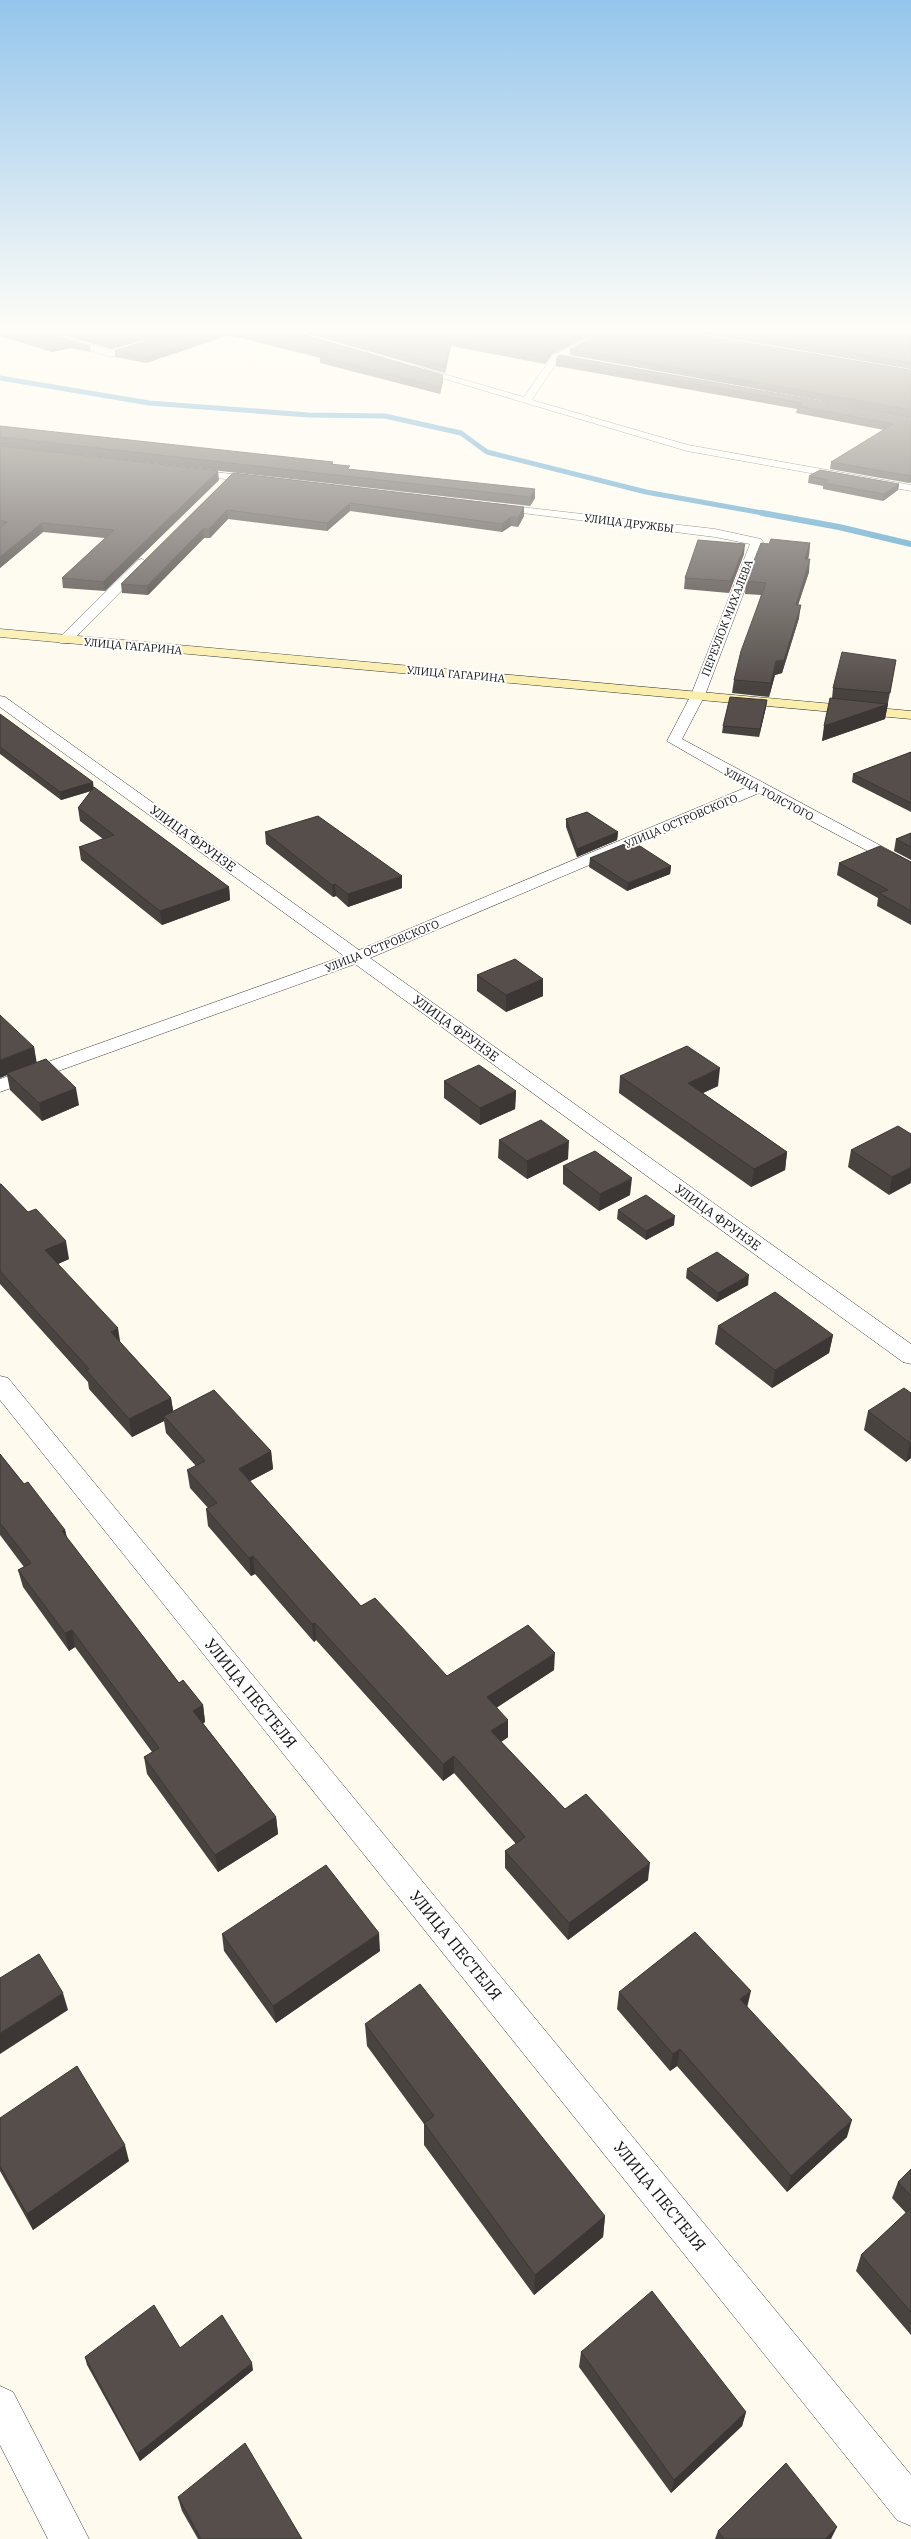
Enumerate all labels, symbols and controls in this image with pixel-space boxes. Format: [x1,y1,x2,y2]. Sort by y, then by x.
street label: УЛИЦА ДРУЖБЫ [583,511,675,535]
street label: ПЕРЕУЛОК МИХАЛЕВА [698,557,756,678]
street label: УЛИЦА ГАГАРИНА [83,635,183,657]
street label: УЛИЦА ГАГАРИНА [406,663,506,685]
street label: УЛИЦА ТОЛСТОГО [722,764,816,824]
street label: УЛИЦА ОСТРОВСКОГО [622,791,740,851]
street label: УЛИЦА ФРУНЗЕ [146,801,239,875]
street label: УЛИЦА ОСТРОВСКОГО [323,917,441,975]
street label: УЛИЦА ФРУНЗЕ [409,991,502,1065]
street label: УЛИЦА ФРУНЗЕ [671,1180,764,1254]
street label: УЛИЦА ПЕСТЕЛЯ [201,1634,301,1752]
street label: УЛИЦА ПЕСТЕЛЯ [406,1886,506,2004]
street label: УЛИЦА ПЕСТЕЛЯ [610,2137,710,2255]

